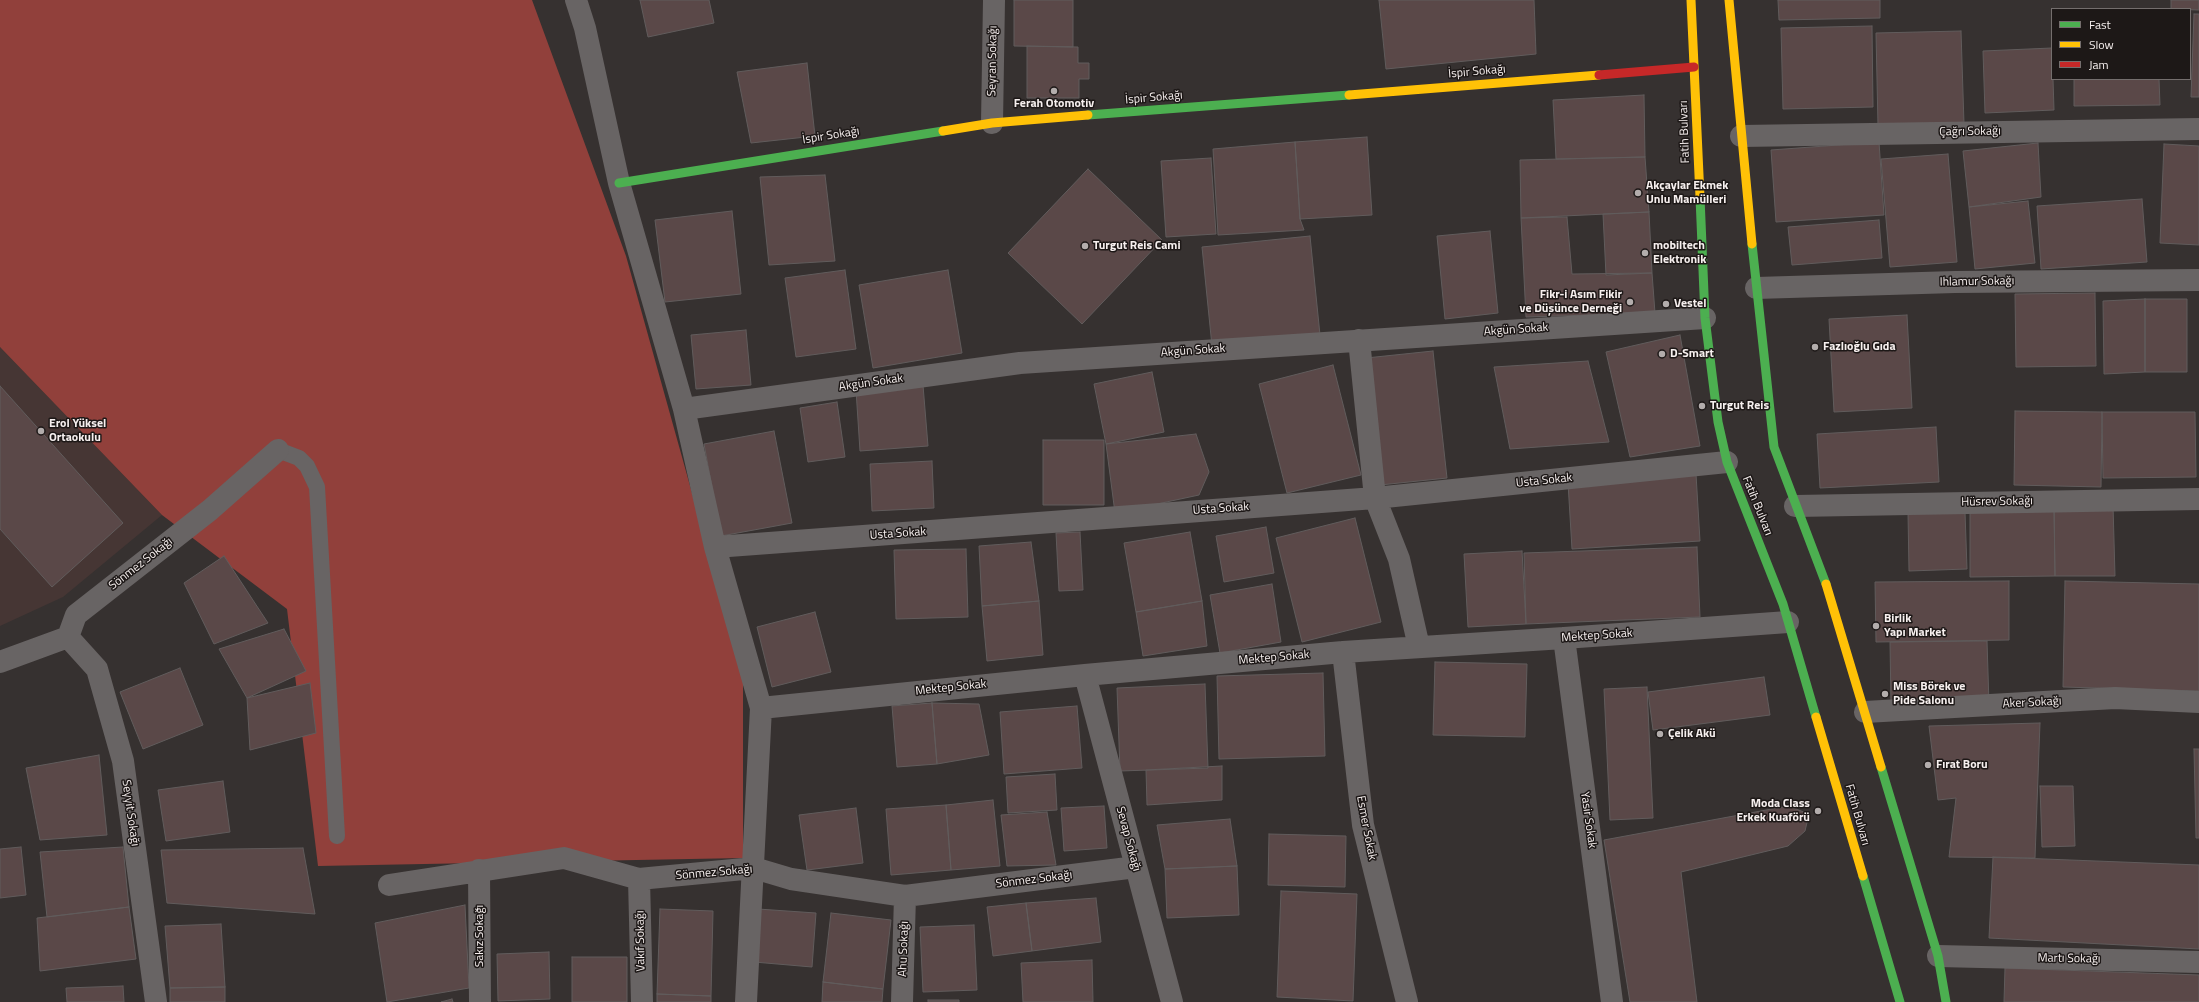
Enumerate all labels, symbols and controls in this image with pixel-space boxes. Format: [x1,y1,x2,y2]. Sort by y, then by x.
legend [2051,8,2191,80]
text: Fast [2089,15,2111,34]
street label: Seyran Sokağı [985,25,1001,97]
text: Slow [2089,35,2114,54]
text: Jam [2089,55,2109,74]
street label: İspir Sokağı [1448,62,1506,82]
marker: Ferah Otomotiv [1049,86,1059,96]
street label: İspir Sokağı [1125,88,1183,108]
place label: Ferah Otomotiv [1014,97,1094,111]
street label: Fatih Bulvarı [1677,100,1693,164]
street label: İspir Sokağı [801,124,861,148]
street label: Çağrı Sokağı [1939,124,2001,140]
place label: Akçaylar Ekmek Unlu Mamülleri [1646,179,1728,207]
marker: Akçaylar Ekmek Unlu Mamülleri [1633,188,1643,198]
place label: Turgut Reis Cami [1093,239,1180,253]
place label: mobiltech Elektronik [1653,239,1706,267]
marker: Turgut Reis Cami [1080,241,1090,251]
marker: mobiltech Elektronik [1640,248,1650,258]
street label: Ihlamur Sokağı [1940,274,2014,290]
place label: Fikr-i Asım Fikir ve Düşünce Derneği [1520,288,1622,316]
marker: Fikr-i Asım Fikir ve Düşünce Derneği [1625,297,1635,307]
place label: Vestel [1674,297,1706,311]
marker: Vestel [1661,299,1671,309]
street label: Akgün Sokak [1483,321,1549,339]
place label: Fazlıoğlu Gıda [1823,340,1896,354]
street label: Akgün Sokak [1160,342,1226,360]
marker: Fazlıoğlu Gıda [1810,342,1820,352]
place label: D-Smart [1670,347,1714,361]
marker: D-Smart [1657,349,1667,359]
street label: Akgün Sokak [838,371,904,395]
place label: Turgut Reis [1710,399,1769,413]
marker: Turgut Reis [1697,401,1707,411]
place label: Erol Yüksel Ortaokulu [49,417,106,445]
marker: Erol Yüksel Ortaokulu [36,426,46,436]
street label: Usta Sokak [1515,471,1573,491]
street label: Fatih Bulvarı [1739,474,1775,538]
street label: Hüsrev Sokağı [1961,494,2033,510]
street label: Usta Sokak [1192,500,1250,518]
street label: Usta Sokak [869,525,927,543]
street label: Sönmez Sokağı [106,535,176,593]
place label: Birlik Yapı Market [1884,612,1946,640]
marker: Birlik Yapı Market [1871,621,1881,631]
street label: Mektep Sokak [1561,626,1633,646]
street label: Mektep Sokak [1238,648,1310,668]
street label: Mektep Sokak [915,677,987,699]
place label: Miss Börek ve Pide Salonu [1893,680,1965,708]
marker: Miss Börek ve Pide Salonu [1880,689,1890,699]
street label: Aker Sokağı [2002,694,2062,712]
place label: Çelik Akü [1668,727,1716,741]
marker: Çelik Akü [1655,729,1665,739]
place label: Fırat Boru [1936,758,1988,772]
marker: Fırat Boru [1923,760,1933,770]
street label: Seyyit Sokağı [118,779,142,847]
street label: Fatih Bulvarı [1841,783,1873,847]
street label: Yasir Sokak [1577,791,1599,849]
street label: Esmer Sokak [1353,795,1379,861]
place label: Moda Class Erkek Kuaförü [1736,797,1810,825]
street label: Sevap Sokağı [1112,805,1144,873]
marker: Moda Class Erkek Kuaförü [1813,806,1823,816]
street label: Sönmez Sokağı [675,862,753,884]
street label: Sönmez Sokağı [995,868,1073,892]
street label: Sakız Sokağı [473,905,487,967]
street label: Vakıf Sokağı [633,910,649,972]
street label: Ahu Sokağı [896,921,912,977]
street label: Martı Sokağı [2037,951,2101,967]

